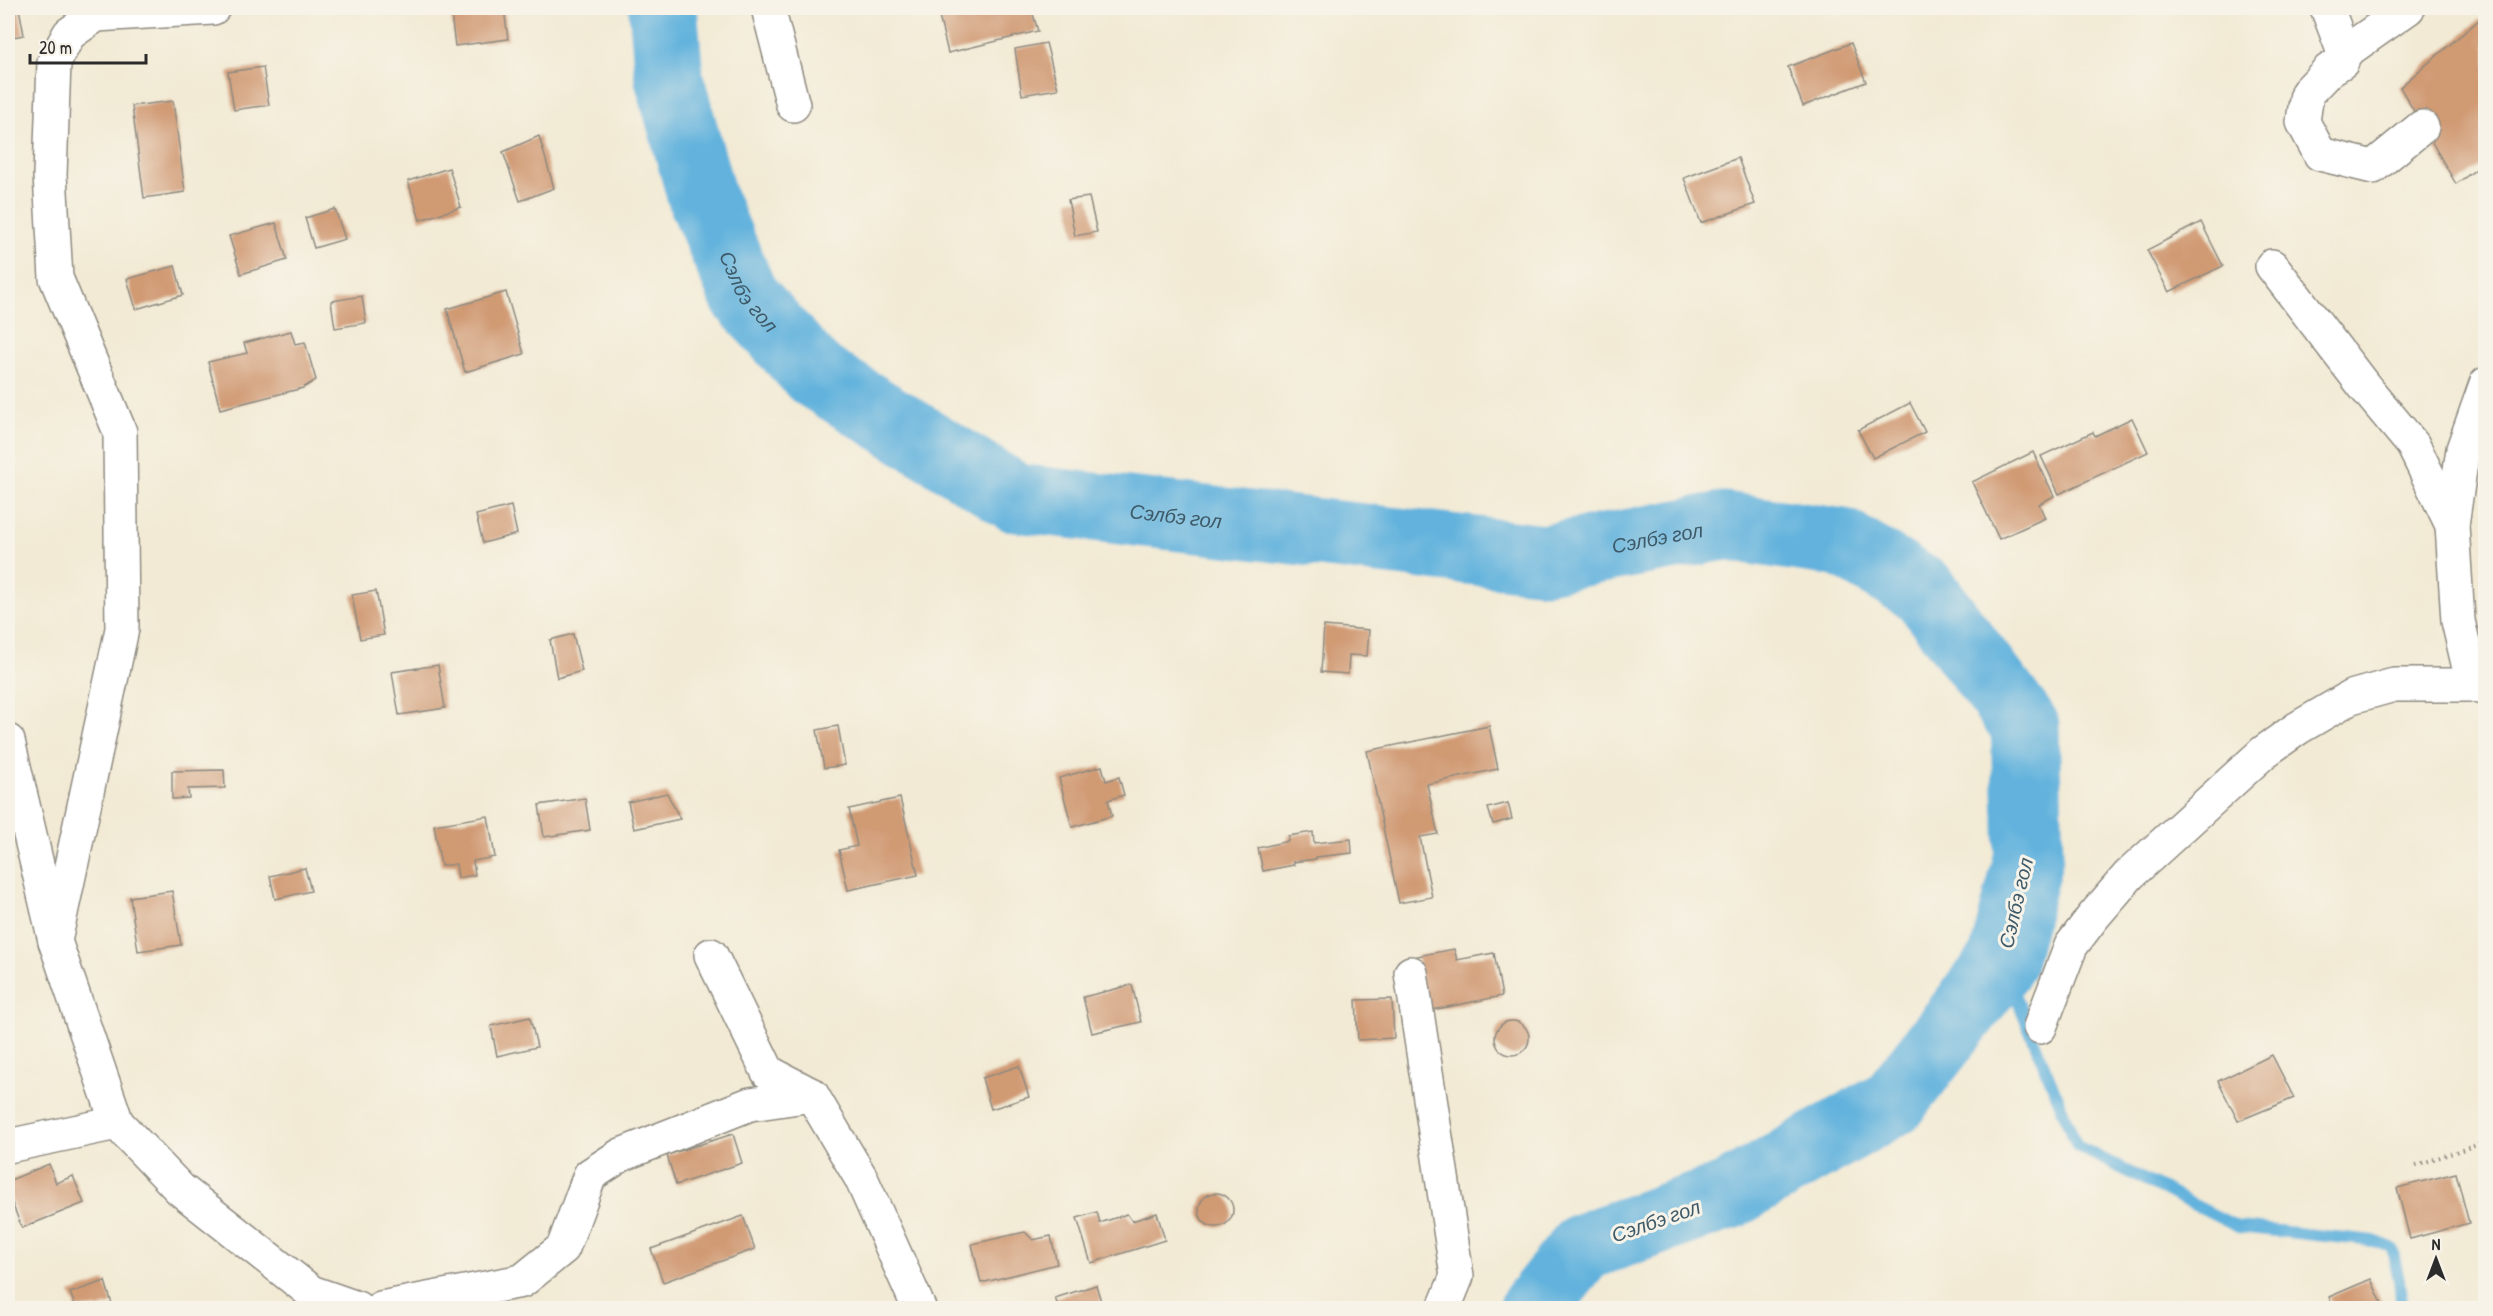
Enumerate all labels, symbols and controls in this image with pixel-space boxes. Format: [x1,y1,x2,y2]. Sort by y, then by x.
scale bar [30,27,146,65]
text: 20 m [39,35,72,60]
water label: Сэлбэ гол [713,247,784,338]
water label: Сэлбэ гол [1128,497,1223,535]
water label: Сэлбэ гол [1609,516,1705,559]
water label: Сэлбэ гол [1992,855,2039,951]
water label: Сэлбэ гол [1608,1193,1704,1248]
north arrow [2406,1229,2466,1289]
text: N [2432,1233,2441,1255]

